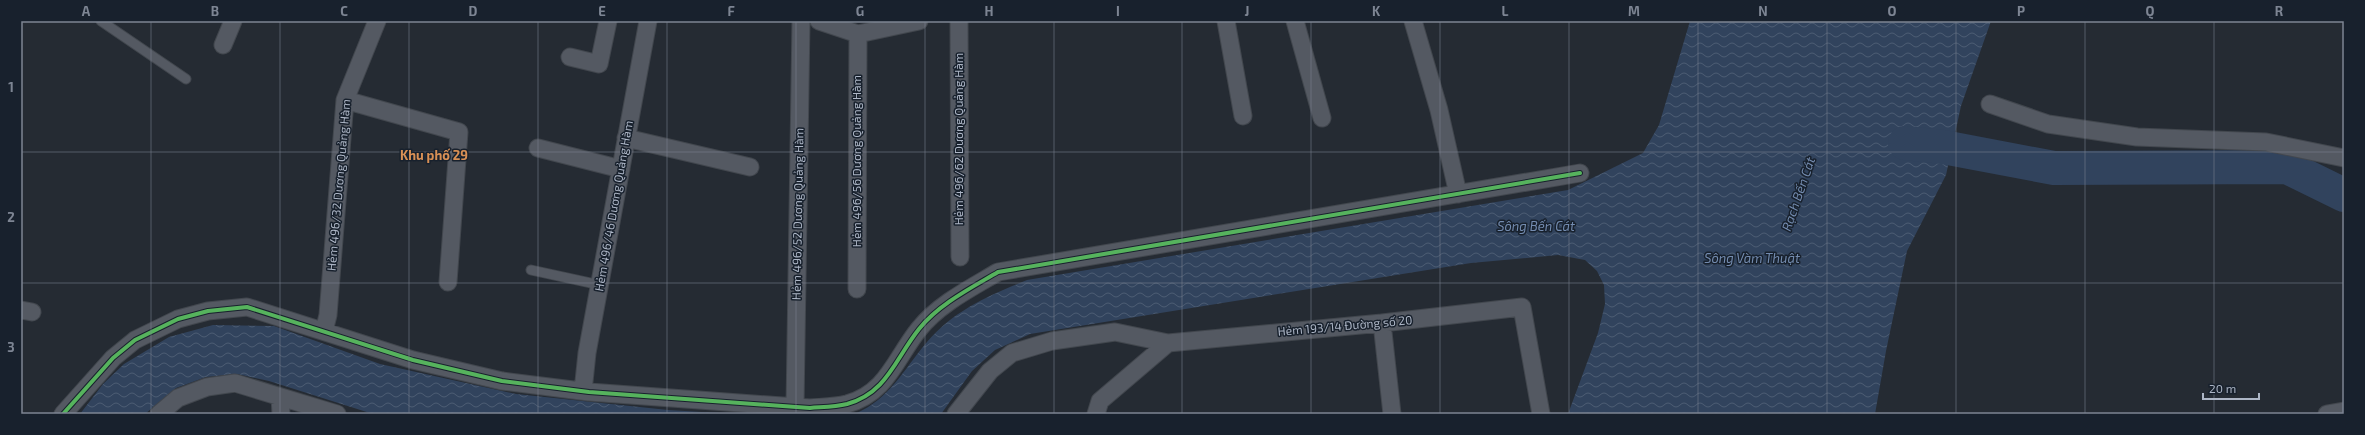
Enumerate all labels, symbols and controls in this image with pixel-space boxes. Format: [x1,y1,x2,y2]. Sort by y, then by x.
text: A [82,3,91,19]
text: B [211,3,219,19]
text: C [340,3,348,19]
text: D [469,3,478,19]
text: E [598,3,606,19]
text: F [727,3,735,19]
text: G [856,3,864,19]
text: H [985,3,994,19]
text: I [1116,3,1120,19]
text: J [1245,3,1249,19]
text: K [1372,3,1381,19]
text: L [1502,3,1509,19]
text: M [1628,3,1640,19]
text: N [1758,3,1768,19]
text: O [1888,3,1897,19]
text: P [2017,3,2025,19]
text: Q [2146,3,2155,20]
text: R [2275,3,2284,19]
street label: Hẻm 496/62 Dương Quảng Hàm [951,53,966,225]
street label: Hẻm 496/56 Dương Quảng Hàm [849,75,864,247]
text: 1 [8,79,14,95]
street label: Hẻm 496/32 Dương Quảng Hàm [324,98,353,271]
street label: Hẻm 496/46 Dương Quảng Hàm [591,119,636,293]
street label: Hẻm 496/52 Dương Quảng Hàm [788,128,807,300]
district label: Khu phố 29 [400,147,468,163]
water label: Rạch Bến Cát [1778,155,1818,233]
text: 2 [7,209,15,225]
water label: Sông Bến Cát [1497,218,1575,234]
water label: Sông Vàm Thuật [1704,250,1800,266]
street label: Hẻm 193/14 Đường số 20 [1277,312,1413,338]
text: 3 [7,339,15,355]
scale bar [2203,375,2259,401]
text: 20 m [2209,381,2236,395]

